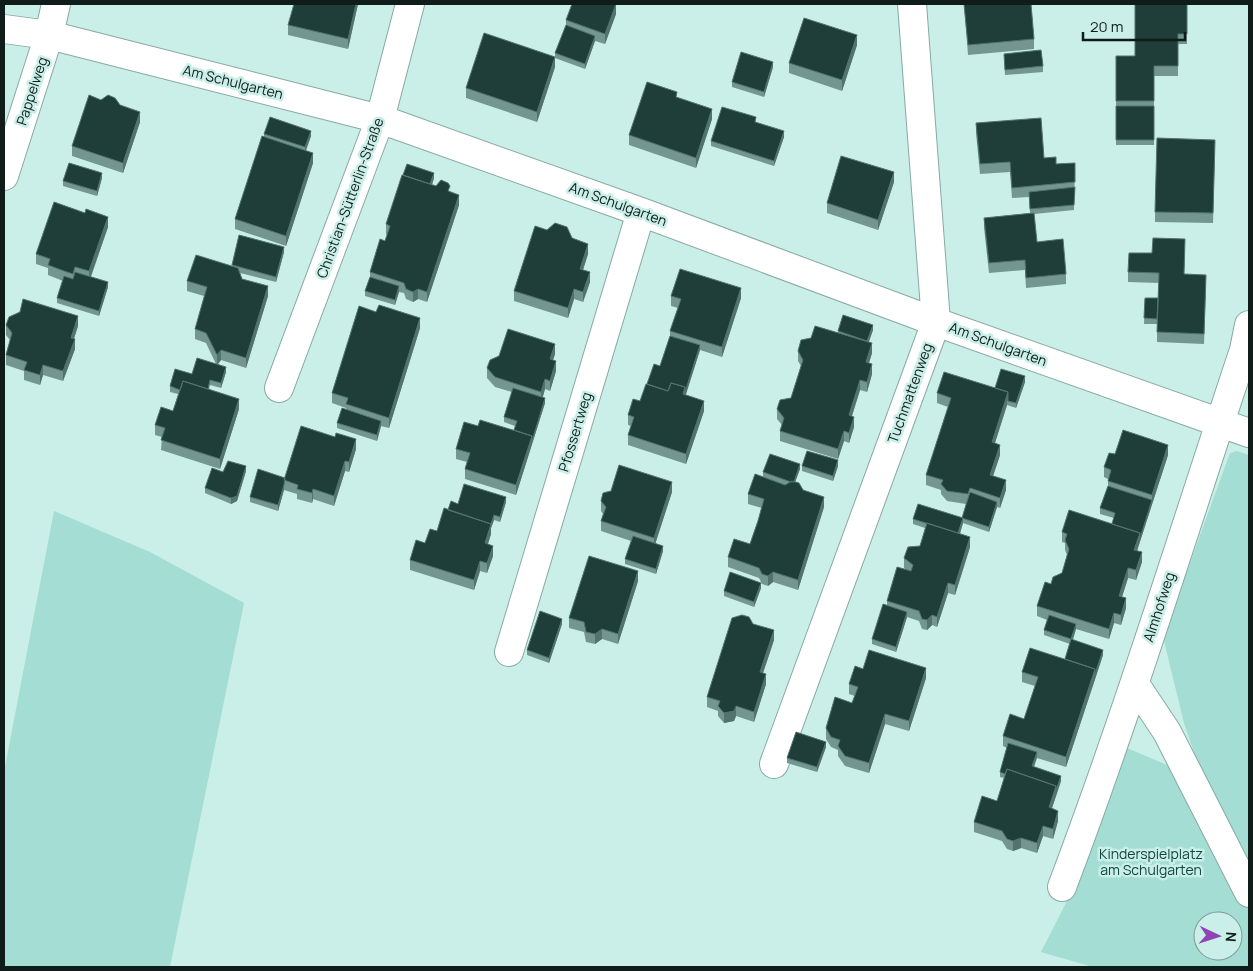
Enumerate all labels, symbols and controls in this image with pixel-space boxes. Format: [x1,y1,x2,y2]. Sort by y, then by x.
scale bar [1083,10,1186,42]
text: 20 m [1090,16,1123,37]
street label: Pappelweg [12,54,52,127]
street label: Am Schulgarten [181,60,285,103]
street label: Christian-Sütterlin-Straße [312,115,387,281]
street label: Am Schulgarten [567,177,670,230]
street label: Am Schulgarten [947,317,1050,370]
street label: Tuchmattenweg [883,340,936,446]
street label: Pfossertweg [553,390,596,474]
street label: Almhofweg [1138,569,1179,644]
park label: Kinderspielplatz am Schulgarten [1099,844,1203,879]
north arrow [1193,911,1243,961]
text: N [1222,931,1241,943]

